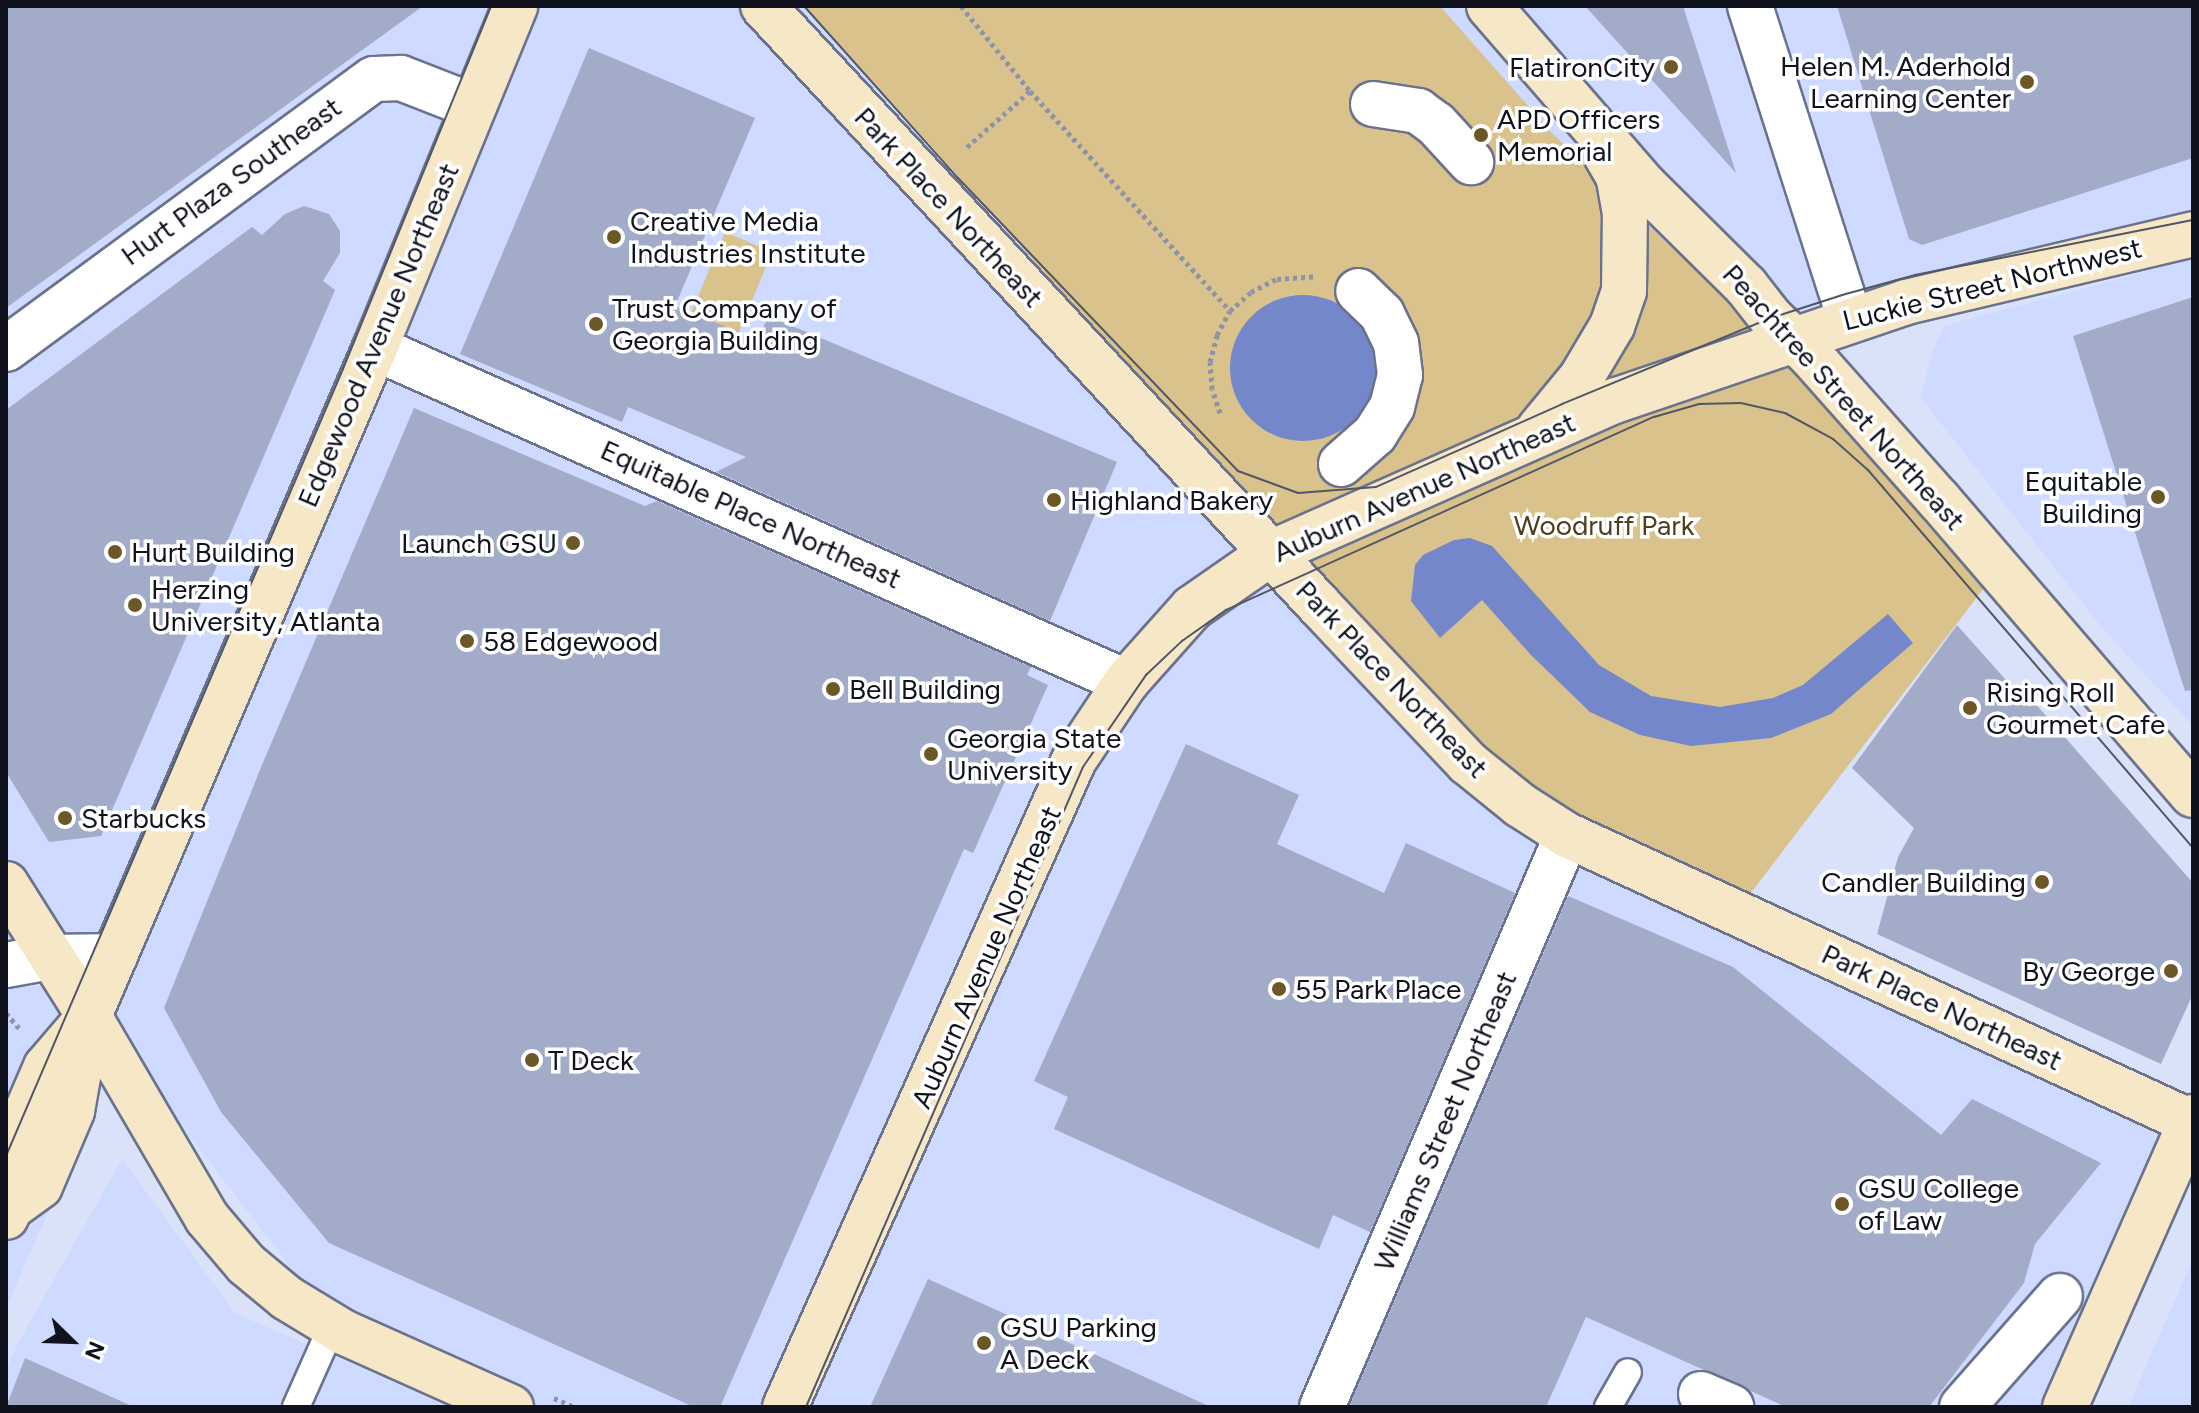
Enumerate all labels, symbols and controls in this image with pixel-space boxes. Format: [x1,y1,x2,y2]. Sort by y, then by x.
place label: Helen M. Aderhold Learning Center [1780,49,2011,115]
place label: FlatironCity [1509,50,1655,84]
marker: FlatironCity [1662,58,1680,76]
marker: Helen M. Aderhold Learning Center [2018,73,2036,91]
street label: Hurt Plaza Southeast [114,90,348,272]
street label: Park Place Northeast [848,100,1050,314]
place label: APD Officers Memorial [1497,102,1660,168]
marker: APD Officers Memorial [1472,126,1490,144]
street label: Edgewood Avenue Northeast [290,158,466,512]
place label: Creative Media Industries Institute [630,204,865,270]
marker: Creative Media Industries Institute [605,228,623,246]
street label: Luckie Street Northwest [1839,231,2145,337]
street label: Peachtree Street Northeast [1716,257,1972,537]
place label: Trust Company of Georgia Building [612,291,836,357]
marker: Trust Company of Georgia Building [587,315,605,333]
street label: Auburn Avenue Northeast [1268,405,1580,569]
street label: Equitable Place Northeast [596,433,906,595]
place label: Equitable Building [2024,464,2142,530]
place label: Highland Bakery [1070,483,1273,517]
marker: Equitable Building [2149,488,2167,506]
marker: Highland Bakery [1045,491,1063,509]
park label: Woodruff Park [1514,508,1694,542]
place label: Launch GSU [401,526,557,560]
marker: Launch GSU [564,534,582,552]
place label: Hurt Building [131,535,295,569]
marker: Hurt Building [106,543,124,561]
place label: Herzing University, Atlanta [151,572,380,638]
street label: Park Place Northeast [1289,573,1495,785]
marker: Herzing University, Atlanta [126,596,144,614]
place label: 58 Edgewood [483,624,658,658]
marker: 58 Edgewood [458,632,476,650]
place label: Bell Building [849,672,1001,706]
place label: Rising Roll Gourmet Cafe [1986,675,2165,741]
marker: Bell Building [824,680,842,698]
marker: Rising Roll Gourmet Cafe [1961,699,1979,717]
place label: Georgia State University [947,721,1121,787]
marker: Georgia State University [922,745,940,763]
place label: Starbucks [81,801,206,835]
street label: Auburn Avenue Northeast [904,801,1068,1113]
marker: Starbucks [56,809,74,827]
place label: Candler Building [1821,865,2026,899]
marker: Candler Building [2033,873,2051,891]
street label: Park Place Northeast [1817,937,2067,1077]
place label: By George [2022,954,2155,988]
marker: By George [2162,962,2180,980]
street label: Williams Street Northeast [1367,966,1523,1276]
place label: 55 Park Place [1295,972,1461,1006]
marker: 55 Park Place [1270,980,1288,998]
place label: T Deck [548,1043,634,1077]
marker: T Deck [523,1051,541,1069]
place label: GSU College of Law [1858,1171,2019,1237]
marker: GSU College of Law [1833,1195,1851,1213]
north arrow [32,1301,112,1381]
place label: GSU Parking A Deck [1000,1310,1157,1376]
marker: GSU Parking A Deck [975,1334,993,1352]
text: N [79,1337,110,1364]

